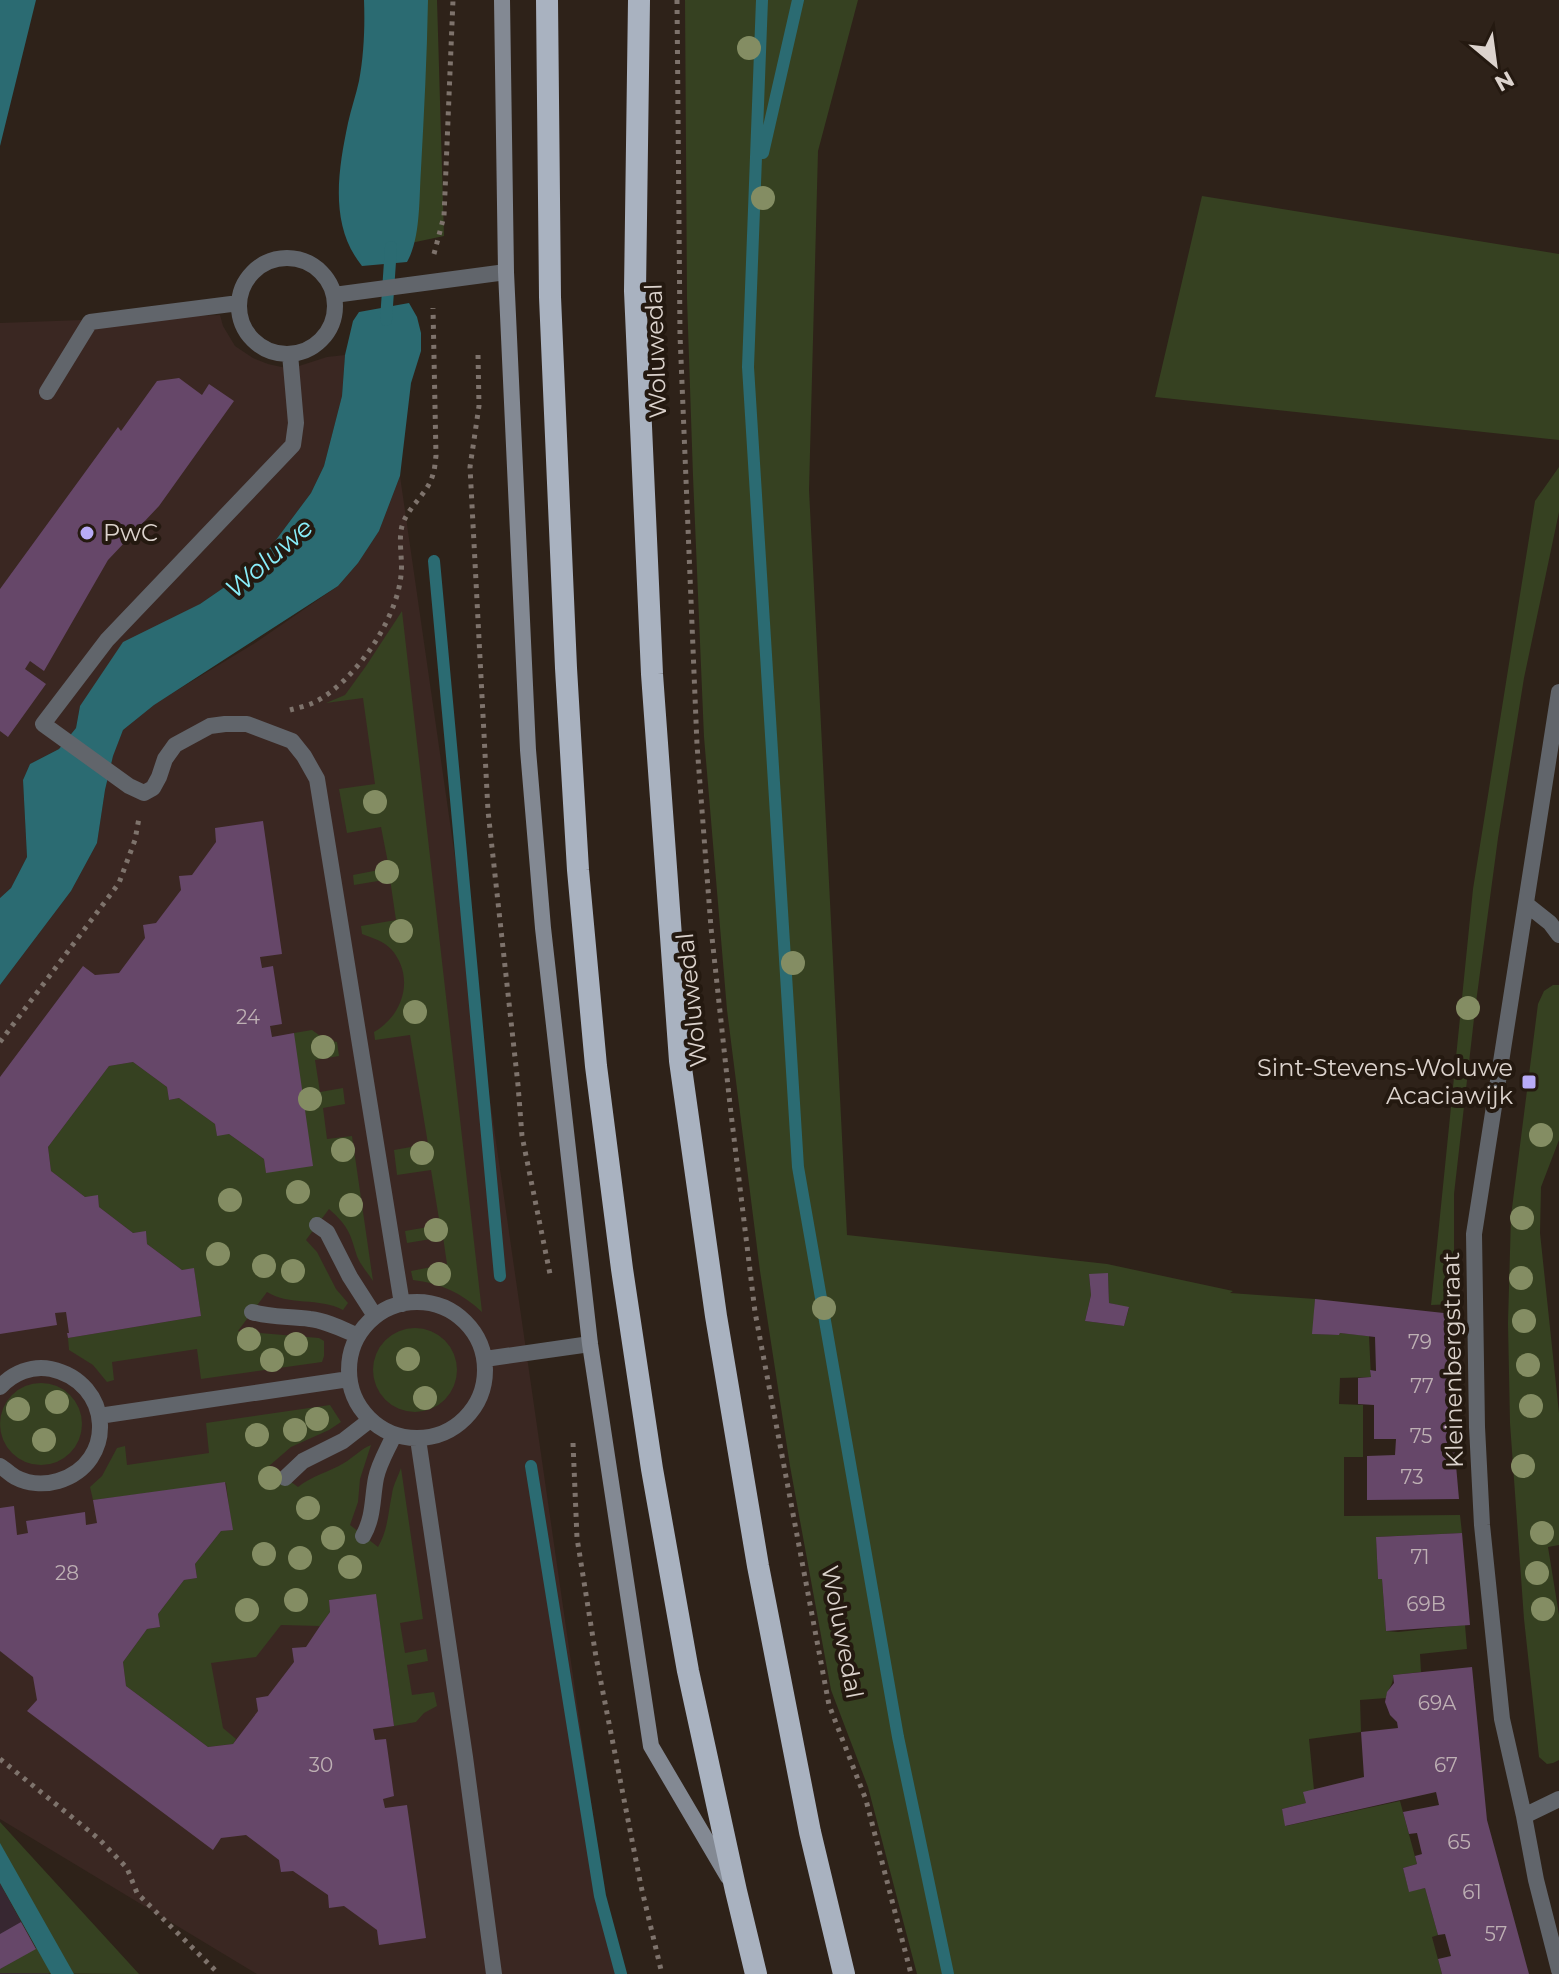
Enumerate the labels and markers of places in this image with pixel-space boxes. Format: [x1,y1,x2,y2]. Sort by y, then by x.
place label: PwC [103,518,158,547]
marker: PwC [78,524,96,542]
place label: Sint-Stevens-Woluwe Acaciawijk [1257,1053,1514,1110]
marker: Sint-Stevens-Woluwe Acaciawijk [1520,1073,1538,1091]

